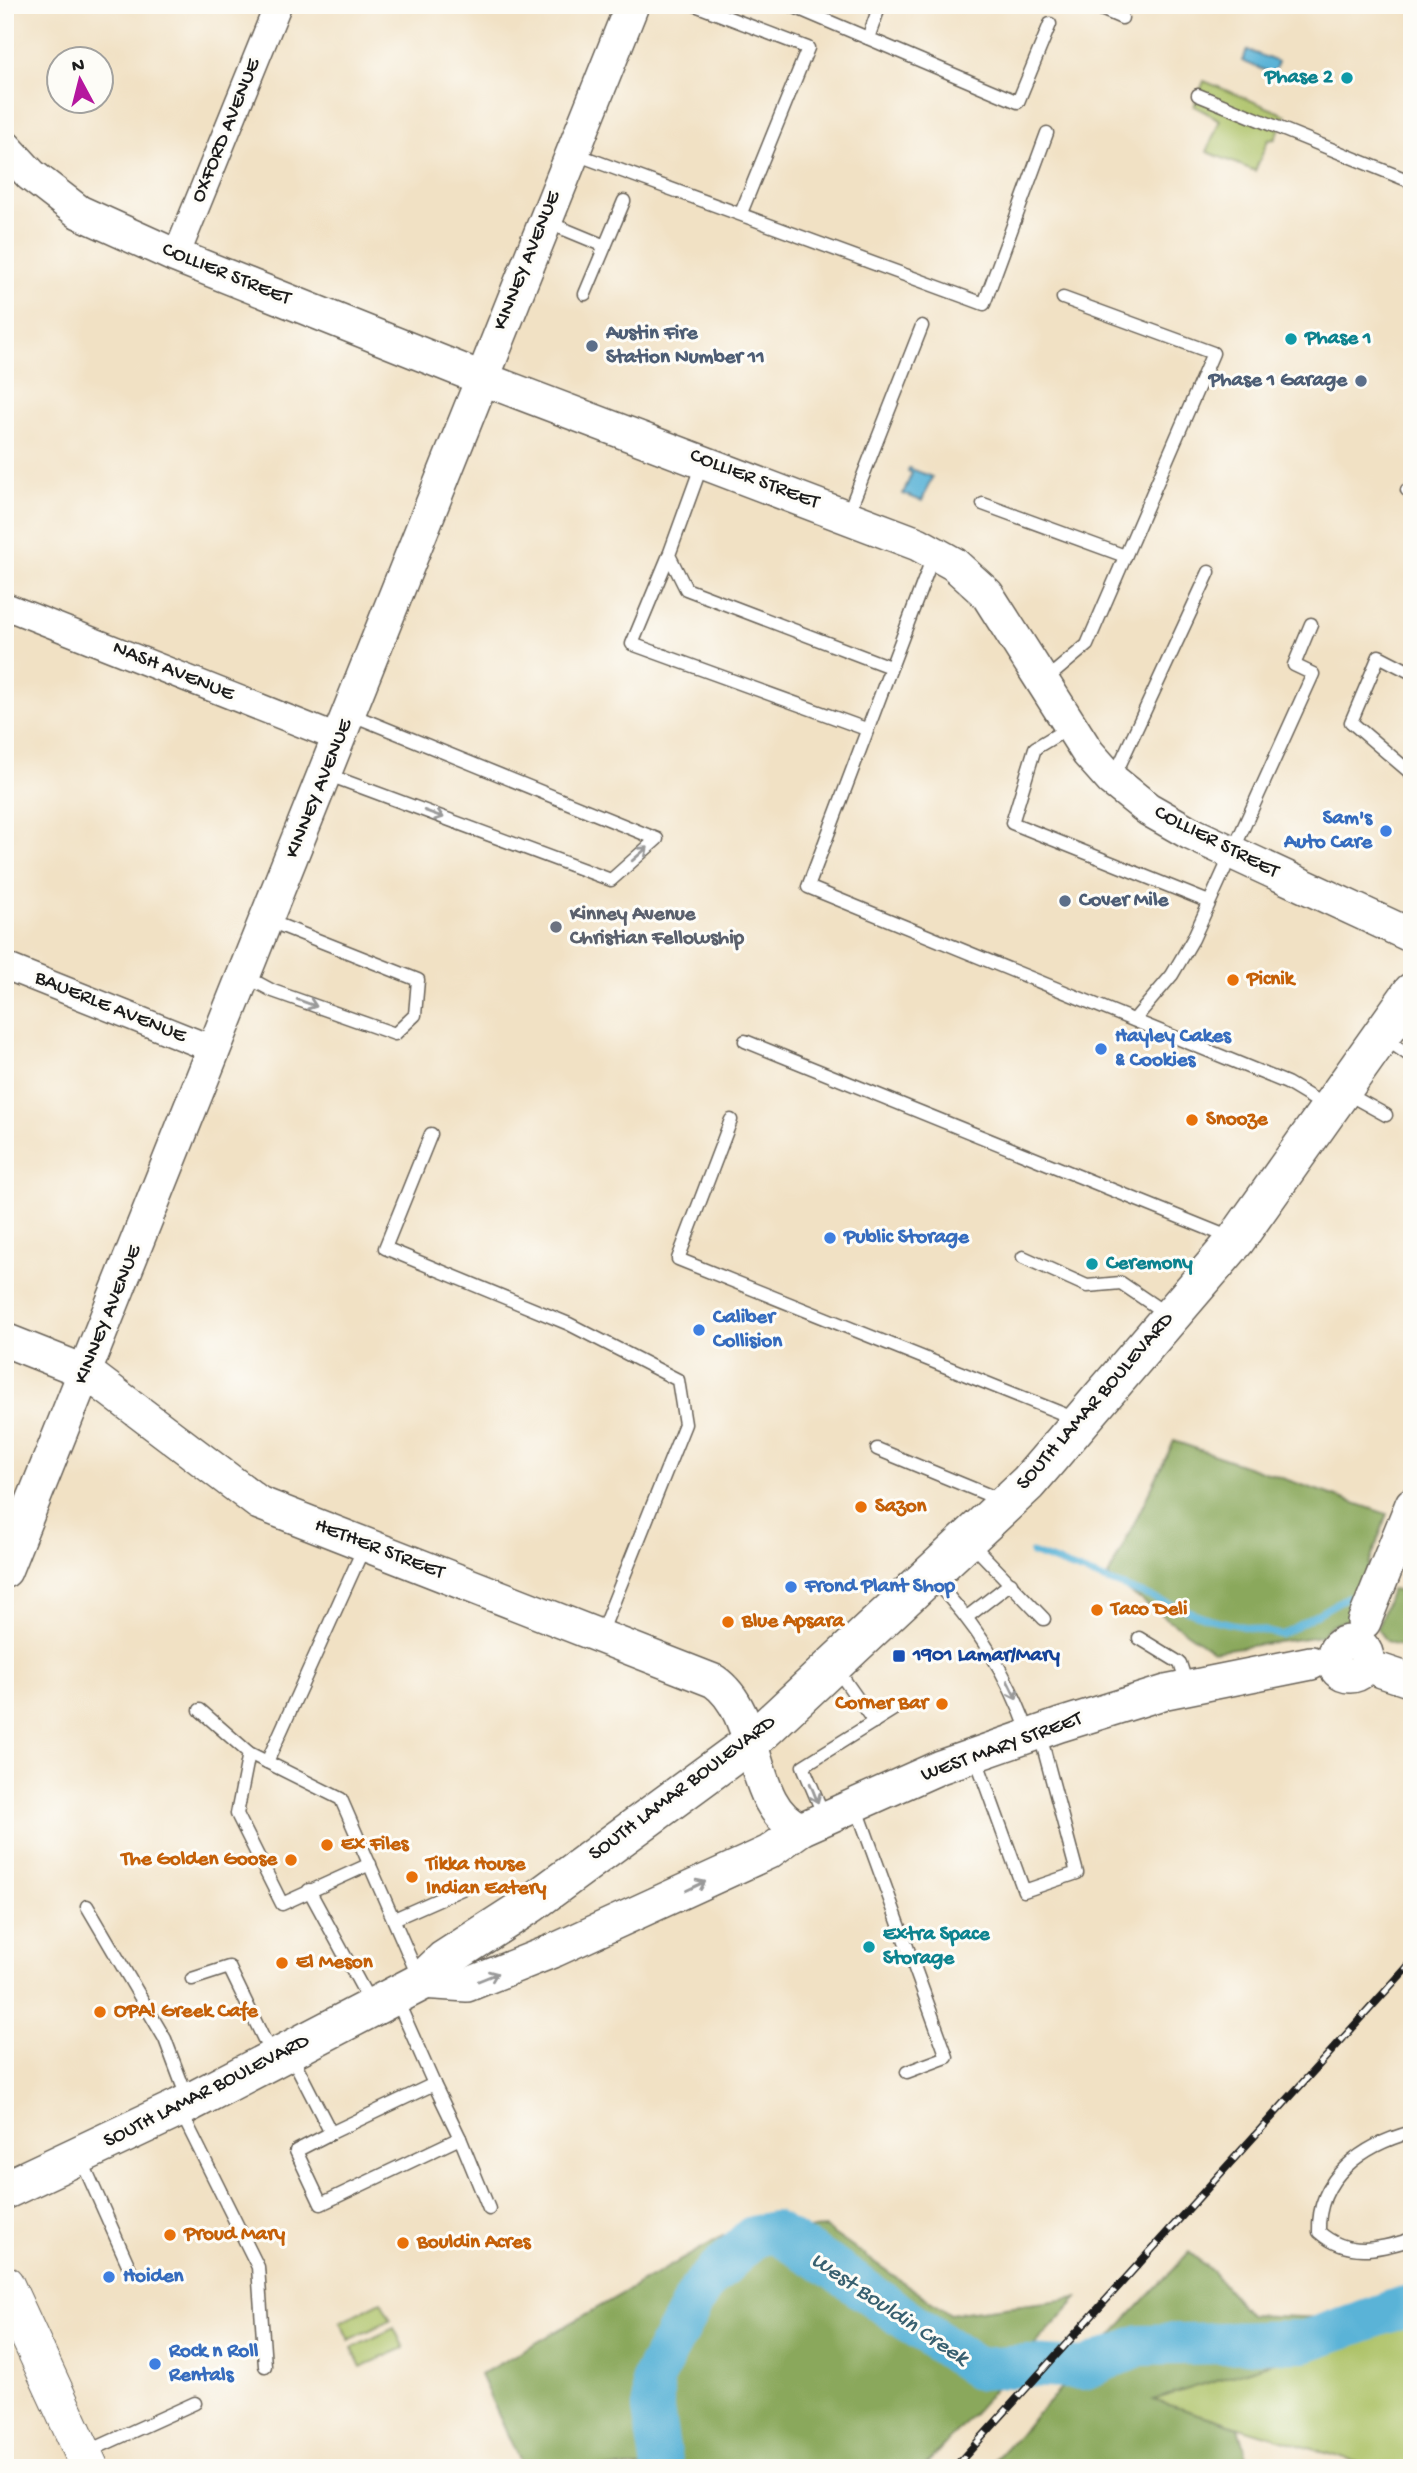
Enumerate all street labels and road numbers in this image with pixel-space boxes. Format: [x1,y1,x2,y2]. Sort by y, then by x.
street label: OXFORD AVENUE [187,55,268,207]
street label: KINNEY AVENUE [489,187,568,334]
street label: COLLIER STREET [158,238,295,313]
street label: COLLIER STREET [686,444,823,516]
street label: NASH AVENUE [109,636,238,708]
street label: KINNEY AVENUE [281,715,360,862]
street label: COLLIER STREET [1149,801,1283,886]
street label: BAUERLE AVENUE [30,966,190,1050]
street label: KINNEY AVENUE [70,1241,149,1388]
street label: SOUTH LAMAR BOULEVARD [1012,1308,1180,1496]
street label: HETHER STREET [310,1514,448,1587]
street label: WEST MARY STREET [918,1707,1087,1789]
street label: SOUTH LAMAR BOULEVARD [585,1710,782,1867]
street label: SOUTH LAMAR BOULEVARD [100,2029,314,2155]

